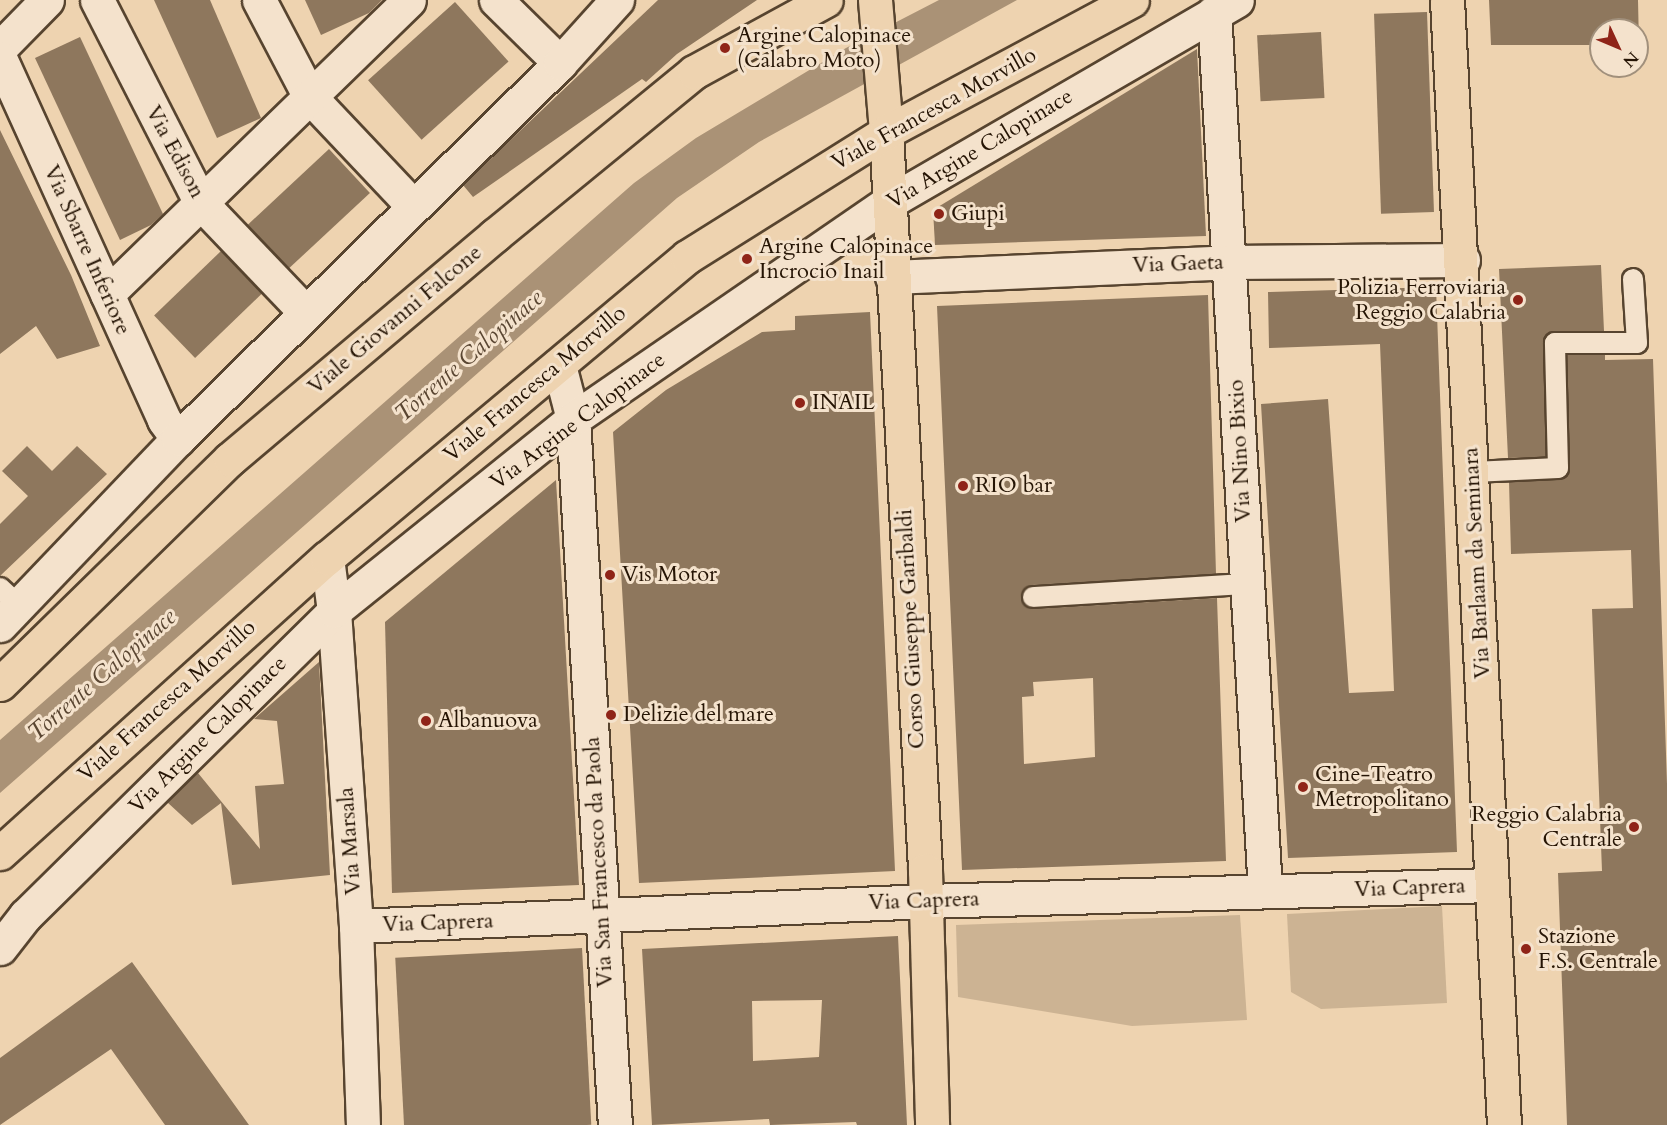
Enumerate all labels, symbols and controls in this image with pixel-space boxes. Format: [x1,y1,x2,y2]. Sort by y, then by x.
north arrow [1589,18,1649,78]
place label: Argine Calopinace (Calabro Moto) [737,22,911,74]
marker: Argine Calopinace (Calabro Moto) [718,41,732,55]
street label: Viale Francesca Morvillo [827,42,1041,176]
text: N [1618,46,1643,72]
street label: Via Argine Calopinace [882,83,1078,215]
street label: Via Edison [140,101,210,203]
street label: Via Sbarre Inferiore [38,161,136,339]
place label: Giupi [951,201,1005,227]
marker: Giupi [932,207,946,221]
place label: Argine Calopinace Incrocio Inail [759,233,933,284]
street label: Viale Giovanni Falcone [303,240,487,400]
street label: Via Gaeta [1132,249,1224,279]
marker: Argine Calopinace Incrocio Inail [740,252,754,266]
place label: Polizia Ferroviaria Reggio Calabria [1337,274,1506,326]
water label: Torrente Calopinace [389,284,549,428]
marker: Polizia Ferroviaria Reggio Calabria [1511,293,1525,307]
street label: Viale Francesca Morvillo [438,300,632,468]
street label: Via Argine Calopinace [485,347,671,495]
street label: Via Nino Bixio [1223,379,1257,523]
place label: INAIL [812,390,875,416]
marker: INAIL [793,396,807,410]
street label: Via Barlaam da Seminara [1458,447,1496,679]
place label: RIO bar [975,473,1052,499]
marker: RIO bar [956,479,970,493]
street label: Corso Giuseppe Garibaldi [892,508,930,750]
place label: Vis Motor [622,562,717,588]
marker: Vis Motor [603,568,617,582]
water label: Torrente Calopinace [22,603,182,747]
street label: Viale Francesca Morvillo [73,614,261,788]
street label: Via Argine Calopinace [124,651,292,819]
place label: Delizie del mare [623,702,774,728]
place label: Albanuova [438,708,538,734]
marker: Delizie del mare [604,708,618,722]
marker: Albanuova [419,714,433,728]
street label: Via San Francesco da Paola [579,736,619,988]
place label: Cine-Teatro Metropolitano [1315,761,1449,812]
marker: Cine-Teatro Metropolitano [1296,780,1310,794]
street label: Via Marsala [333,786,367,896]
place label: Reggio Calabria Centrale [1471,801,1622,852]
marker: Reggio Calabria Centrale [1627,820,1641,834]
street label: Via Caprera [1354,873,1466,903]
street label: Via Caprera [868,886,980,916]
street label: Via Caprera [382,908,494,938]
place label: Stazione F.S. Centrale [1538,923,1658,974]
marker: Stazione F.S. Centrale [1519,942,1533,956]

